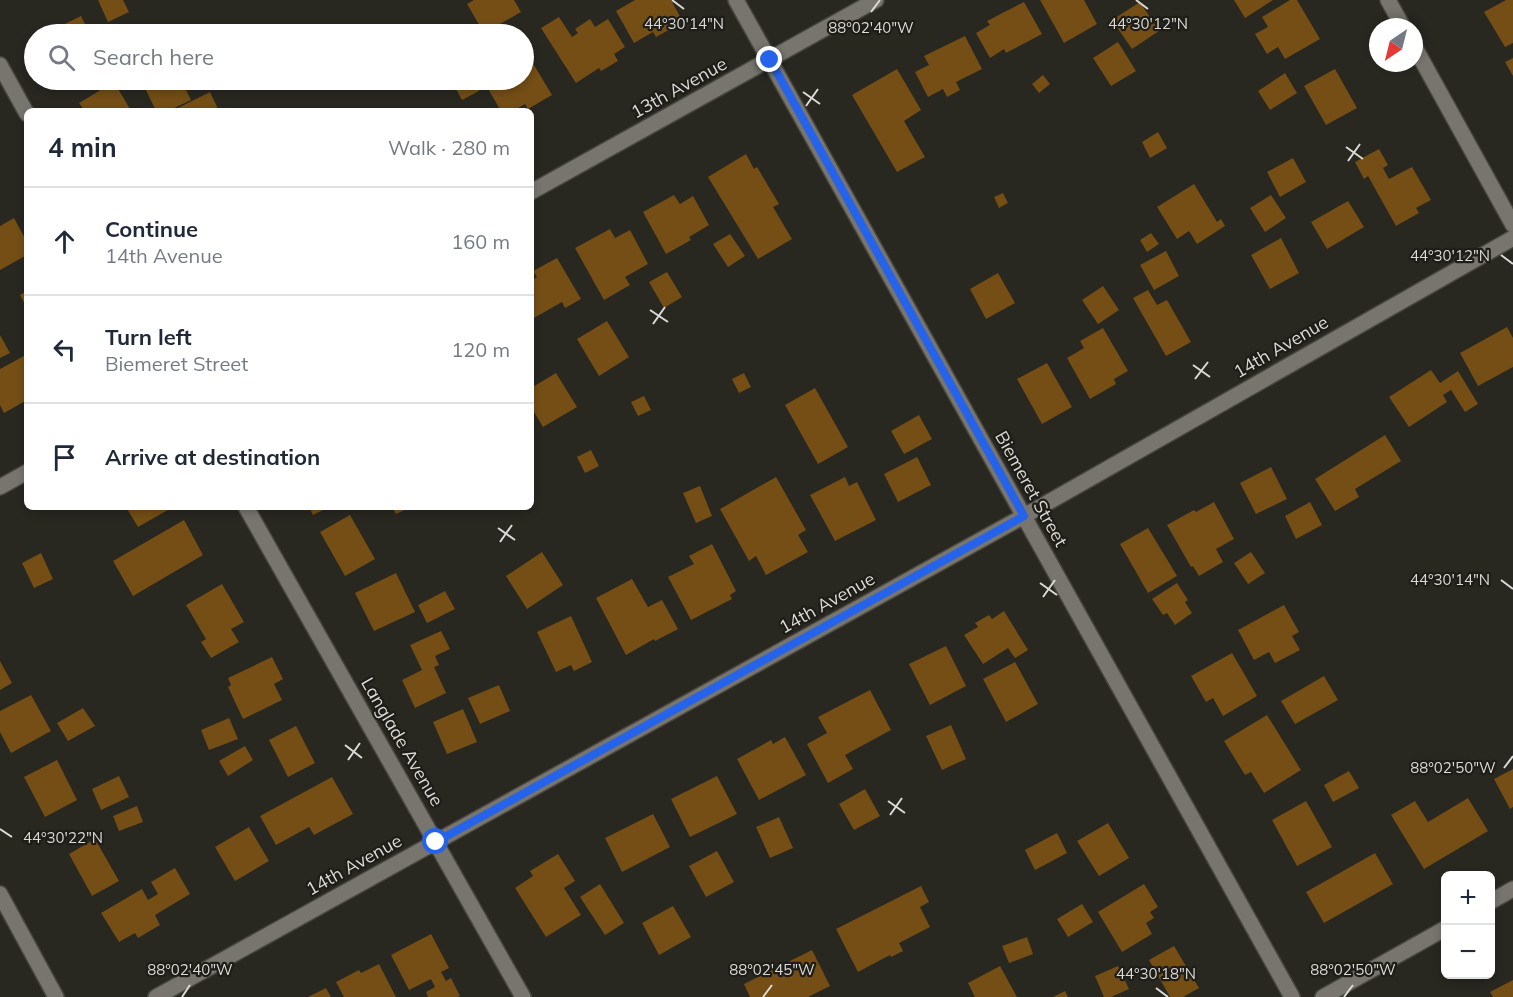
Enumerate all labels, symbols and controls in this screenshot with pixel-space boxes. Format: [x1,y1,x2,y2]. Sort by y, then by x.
text: 44°30'14"N [644,14,724,33]
text: 44°30'12"N [1108,14,1188,33]
text: 88°02'40"W [828,18,914,37]
north arrow [1369,18,1423,72]
search box [24,24,534,90]
icon: search [45,41,78,74]
text: Search here [93,43,214,71]
route end [756,46,782,72]
street label: 13th Avenue [627,52,731,123]
text: 4 min [48,131,117,164]
text: Walk · 280 m [388,135,510,160]
text: Continue [105,215,198,243]
icon: ahead [48,225,81,258]
text: 160 m [451,229,510,254]
text: 14th Avenue [105,243,223,268]
text: 44°30'12"N [1410,246,1490,265]
street label: 14th Avenue [1229,310,1332,383]
text: Turn left [105,323,192,351]
icon: left [48,333,81,366]
text: 120 m [451,337,510,362]
text: Biemeret Street [105,351,248,376]
street label: Biemeret Street [990,427,1073,551]
icon: arrive [48,441,81,474]
text: Arrive at destination [105,443,320,471]
street label: 14th Avenue [775,567,879,638]
text: 44°30'14"N [1410,570,1490,589]
street label: Langlade Avenue [356,673,449,810]
text: 88°02'50"W [1410,758,1496,777]
text: 44°30'22"N [23,828,103,847]
route start [422,828,448,854]
street label: 14th Avenue [302,829,406,900]
map controls [1441,871,1495,979]
button: + [1441,871,1495,925]
button: − [1441,925,1495,979]
text: 88°02'40"W [147,960,233,979]
text: 88°02'45"W [729,960,815,979]
text: 88°02'50"W [1310,960,1396,979]
text: 44°30'18"N [1116,964,1196,983]

